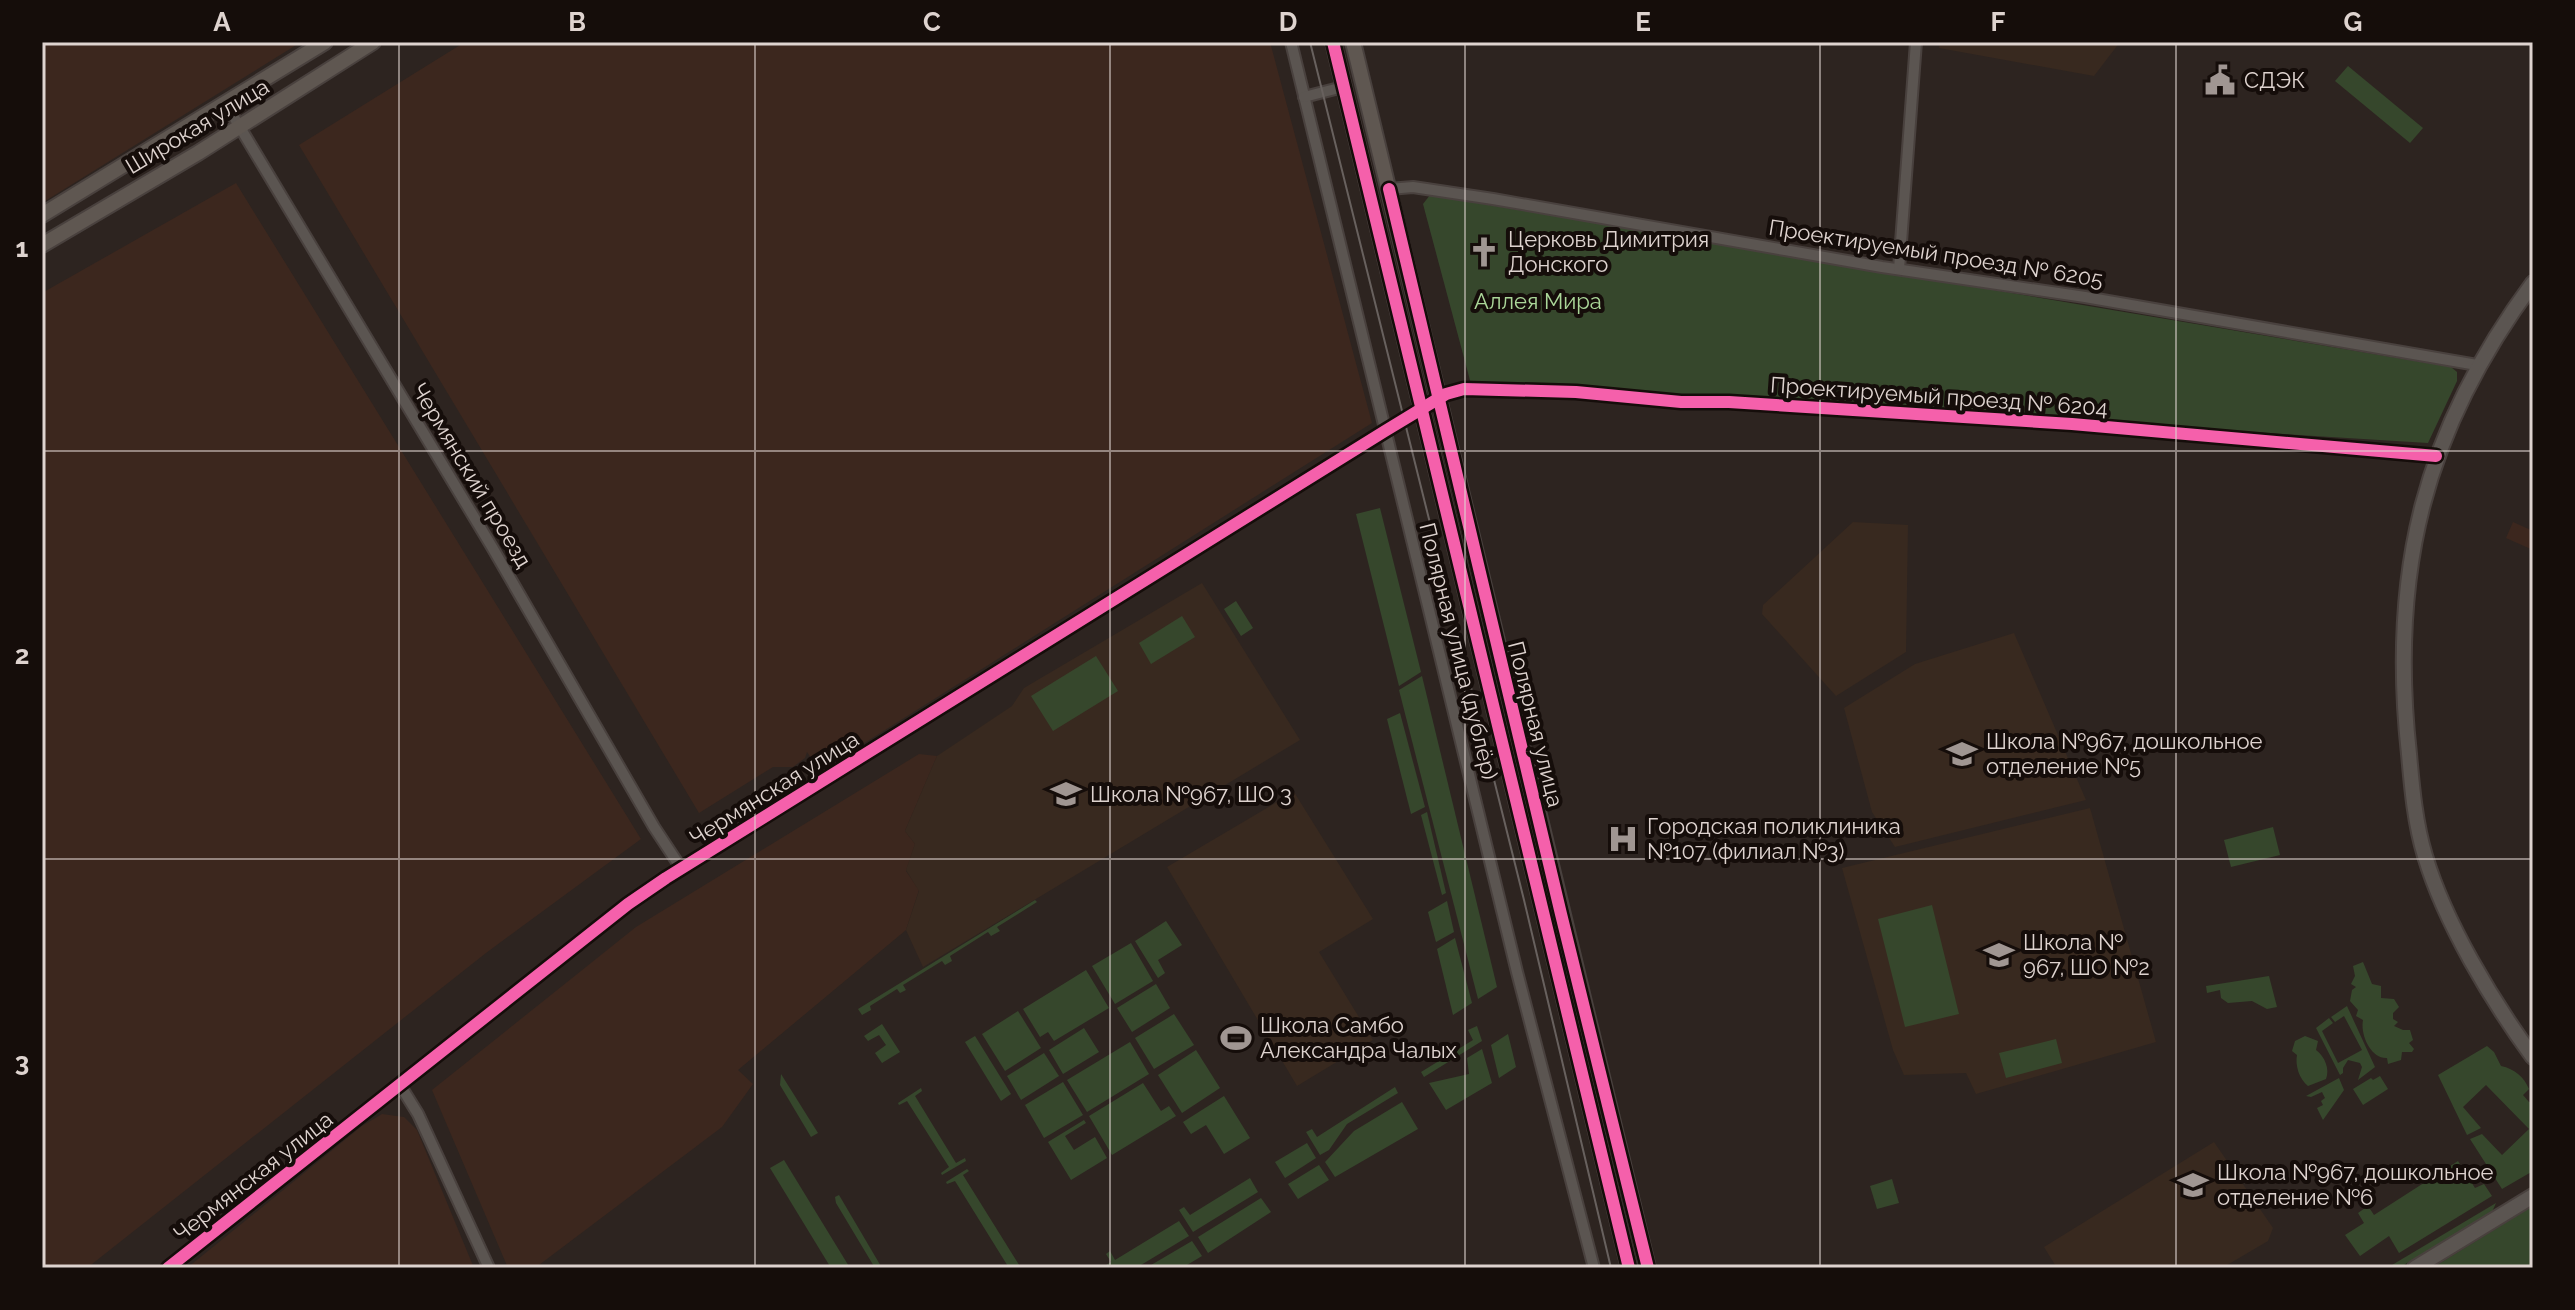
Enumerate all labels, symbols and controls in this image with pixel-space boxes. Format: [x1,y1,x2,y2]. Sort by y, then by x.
text: A [213,7,231,37]
text: B [568,7,586,37]
text: C [923,7,941,37]
text: D [1279,7,1297,37]
text: E [1635,7,1651,37]
text: F [1991,7,2006,37]
text: G [2344,7,2362,37]
public building icon: СДЭК [2203,63,2237,97]
place label: СДЭК [2244,67,2305,93]
street label: Широкая улица [121,73,273,179]
street label: Проектируемый проезд № 6205 [1767,214,2105,292]
place label: Церковь Димитрия Донского [1508,226,1709,277]
text: 1 [16,233,29,263]
church icon: Церковь Димитрия Донского [1467,235,1501,269]
park label: Аллея Мира [1474,288,1602,314]
street label: Проектируемый проезд № 6204 [1769,371,2109,421]
street label: Чермянский проезд [407,378,537,572]
street label: Полярная улица (дублёр) [1414,520,1504,782]
street label: Полярная улица [1503,639,1569,809]
text: 2 [15,640,29,670]
street label: Чермянская улица [685,725,863,851]
place label: Школа №967, дошкольное отделение №5 [1986,728,2263,779]
school or university icon: Школа №967, дошкольное отделение №5 [1945,737,1979,771]
school or university icon: Школа №967, ШО 3 [1049,777,1083,811]
place label: Школа №967, ШО 3 [1090,781,1292,807]
place label: Городская поликлиника №107 (филиал №3) [1647,813,1901,864]
hospital icon: Городская поликлиника №107 (филиал №3) [1606,822,1640,856]
place label: Школа № 967, ШО №2 [2023,929,2150,980]
school or university icon: Школа № 967, ШО №2 [1982,938,2016,972]
place label: Школа Самбо Александра Чалых [1260,1012,1457,1063]
sports icon: Школа Самбо Александра Чалых [1219,1021,1253,1055]
text: 3 [15,1047,29,1077]
street label: Чермянская улица [168,1106,338,1246]
place label: Школа №967, дошкольное отделение №6 [2217,1159,2494,1210]
school or university icon: Школа №967, дошкольное отделение №6 [2176,1168,2210,1202]

